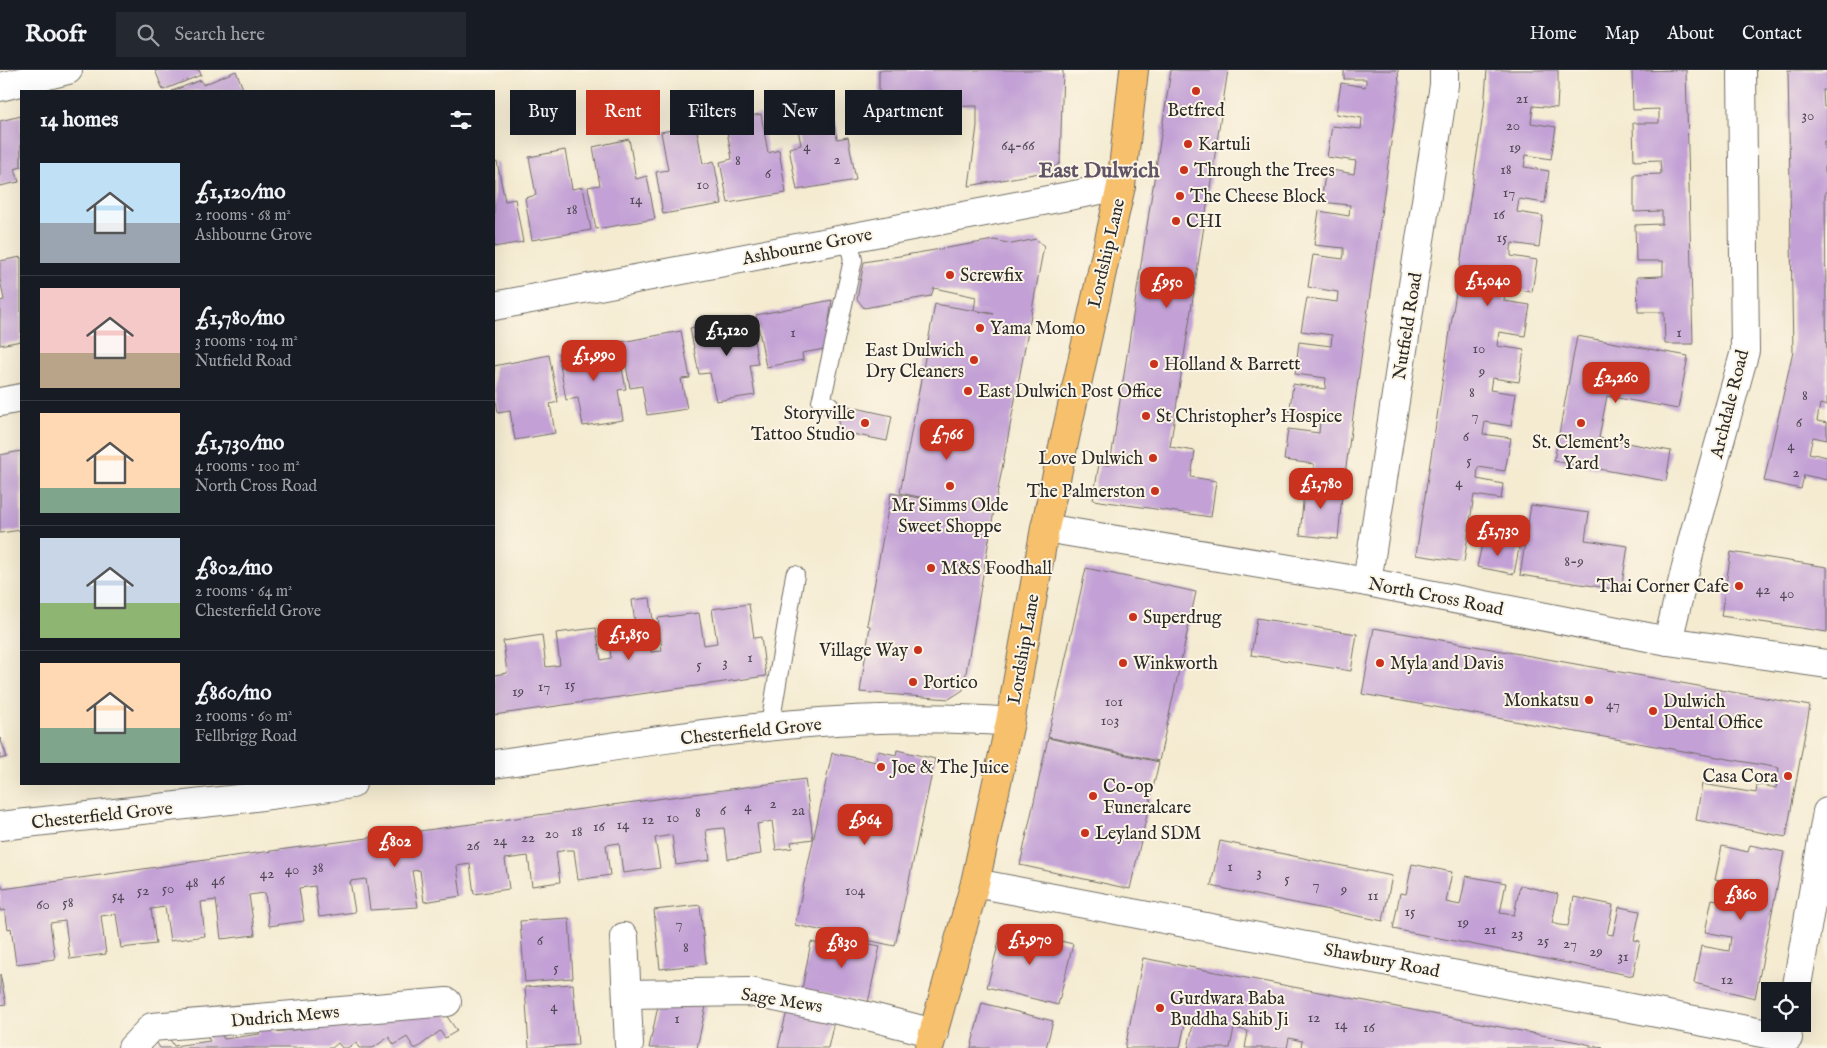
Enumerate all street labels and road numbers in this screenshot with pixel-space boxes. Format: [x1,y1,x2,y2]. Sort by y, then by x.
street label: Lordship Lane [1084,196,1131,310]
street label: Ashbourne Grove [739,224,874,272]
street label: Nutfield Road [1389,271,1428,382]
street label: Archdale Road [1706,347,1755,462]
street label: North Cross Road [1366,573,1506,622]
street label: Lordship Lane [1003,592,1045,706]
street label: Chesterfield Grove [679,714,823,751]
street label: Chesterfield Grove [30,798,174,835]
street label: Shawbury Road [1322,939,1442,984]
street label: Sage Mews [739,984,824,1019]
street label: Dudrich Mews [230,1001,341,1034]

